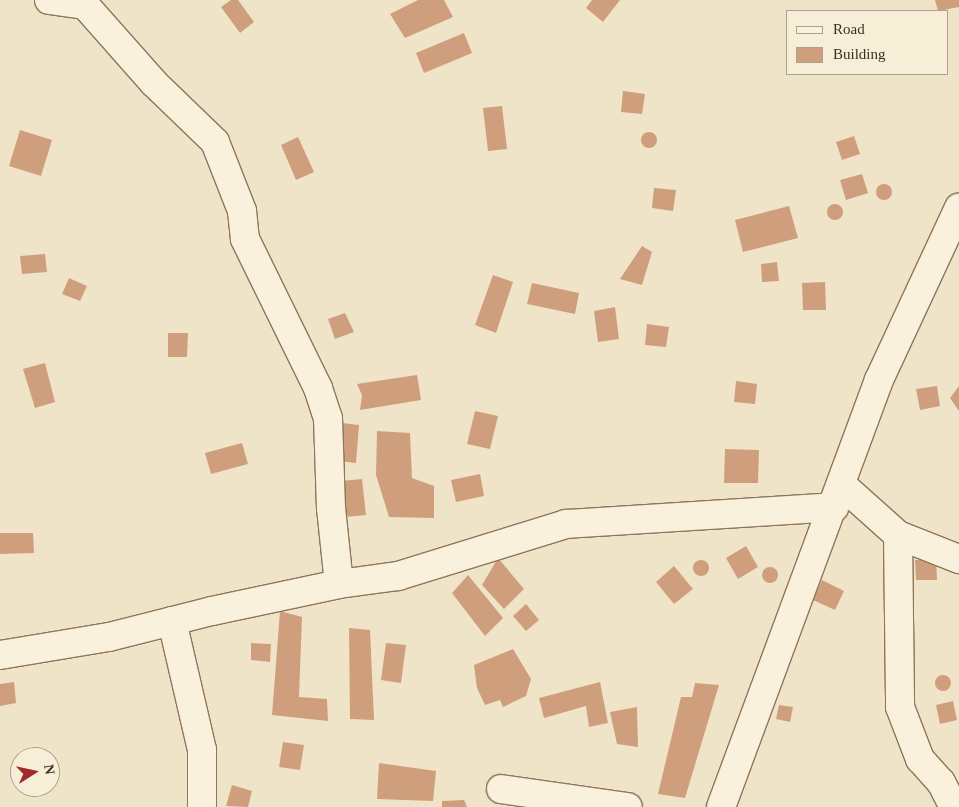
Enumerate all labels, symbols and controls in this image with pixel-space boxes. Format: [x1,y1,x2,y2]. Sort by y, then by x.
legend [786,10,949,75]
text: Road [833,21,865,37]
text: Building [833,46,886,62]
north arrow [10,747,60,797]
text: N [41,763,58,776]

